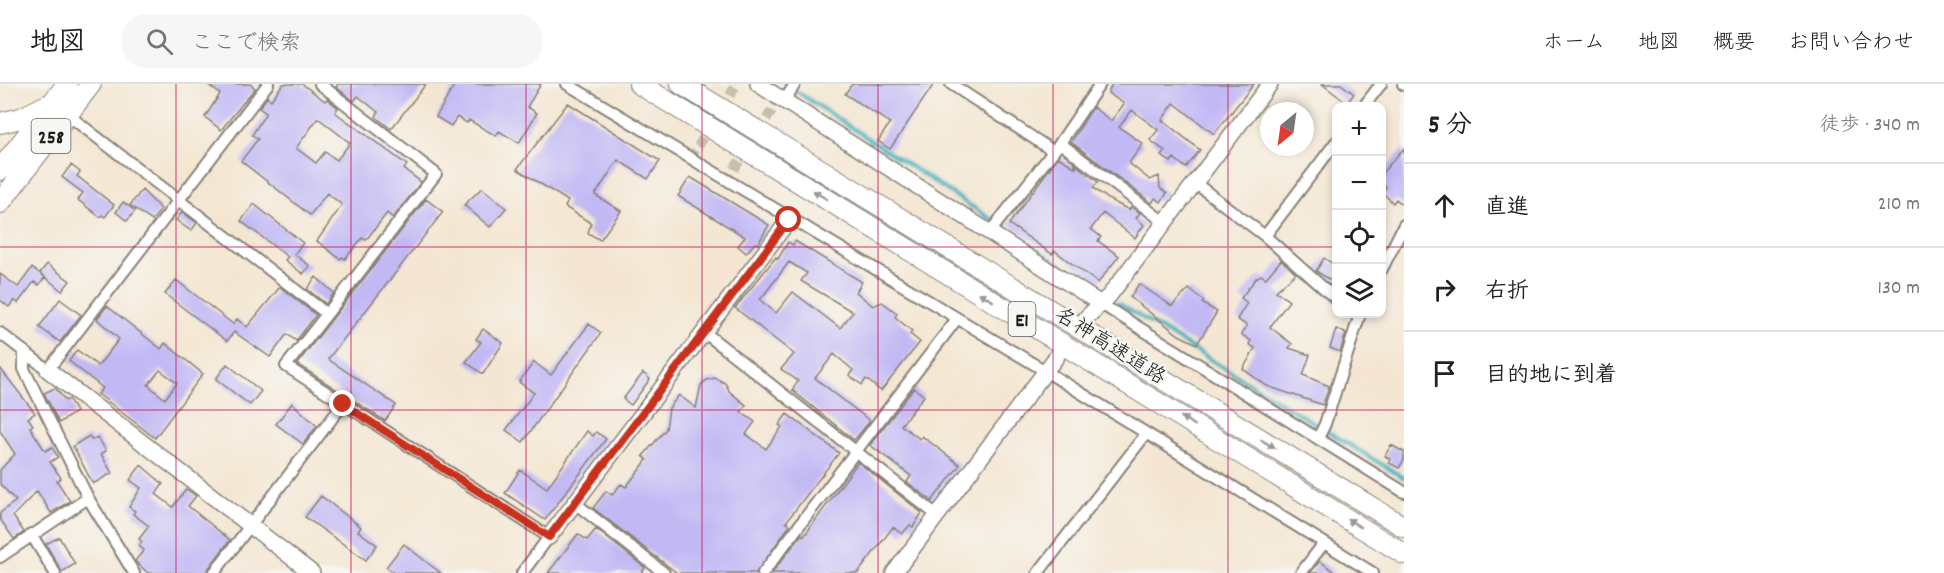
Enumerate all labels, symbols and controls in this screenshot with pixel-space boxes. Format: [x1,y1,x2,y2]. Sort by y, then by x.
search box [122,14,542,68]
text: 地図 [30,25,86,65]
icon: search [143,25,176,58]
text: ここで検索 [191,29,301,60]
text: ホーム [1543,29,1605,59]
text: 地図 [1638,29,1680,59]
text: 概要 [1713,29,1755,59]
text: お問い合わせ [1788,29,1914,59]
north arrow [1260,102,1314,156]
map controls [1332,102,1386,318]
button: + [1332,102,1386,156]
text: 5 分 [1428,108,1472,145]
text: 徒歩 · 340 m [1820,112,1920,140]
road number: 258 [32,119,70,153]
button: − [1332,156,1386,210]
icon: ahead [1428,189,1461,222]
one-way arrow [812,190,828,201]
text: 210 m [1878,191,1920,219]
text: 直進 [1485,193,1529,224]
route start [775,206,801,232]
button: locate [1332,210,1386,264]
button: layers [1332,264,1386,318]
icon: right [1428,273,1461,306]
text: 130 m [1878,275,1920,303]
text: 右折 [1485,277,1529,308]
one-way arrow [978,291,994,302]
street label: 名神高速道路 [1048,301,1171,394]
road number: E1 [1008,302,1036,336]
icon: arrive [1428,357,1461,390]
text: 目的地に到着 [1485,361,1617,392]
route end [329,390,355,416]
one-way arrow [1180,415,1196,426]
one-way arrow [1260,439,1276,450]
one-way arrow [1346,518,1362,529]

